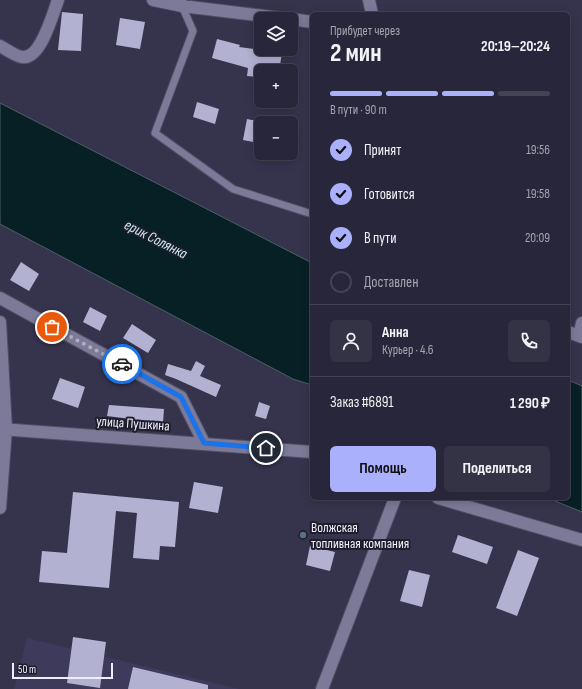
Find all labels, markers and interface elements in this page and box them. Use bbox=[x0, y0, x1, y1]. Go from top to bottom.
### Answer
map controls bbox=[254, 12, 298, 160]
button: layers bbox=[254, 12, 298, 56]
text: Прибудет через bbox=[330, 23, 400, 39]
text: 20:19–20:24 bbox=[481, 37, 550, 56]
text: 2 мин bbox=[330, 38, 382, 69]
button: + bbox=[254, 64, 298, 108]
text: В пути · 90 m bbox=[330, 102, 387, 118]
button: − bbox=[254, 116, 298, 160]
icon: check bbox=[330, 139, 352, 161]
text: Принят bbox=[364, 141, 401, 160]
text: 19:56 bbox=[526, 142, 550, 158]
icon: check bbox=[330, 183, 352, 205]
text: Готовится bbox=[364, 185, 415, 204]
text: 19:58 bbox=[526, 186, 550, 202]
water label: ерик Солянка bbox=[121, 215, 191, 263]
icon: check bbox=[330, 227, 352, 249]
text: В пути bbox=[364, 229, 396, 248]
text: 20:09 bbox=[525, 230, 550, 246]
text: Доставлен bbox=[364, 273, 418, 292]
pin bbox=[35, 310, 69, 344]
icon: bag bbox=[41, 316, 63, 338]
button: person bbox=[330, 320, 372, 362]
button: phone bbox=[508, 320, 550, 362]
text: Анна bbox=[382, 323, 409, 342]
text: Курьер · 4.6 bbox=[382, 342, 433, 358]
courier bbox=[102, 344, 142, 384]
icon: car bbox=[111, 353, 133, 375]
text: Заказ #6891 bbox=[330, 393, 394, 412]
text: 1 290 ₽ bbox=[510, 394, 550, 413]
street label: улица Пушкина bbox=[96, 412, 170, 435]
pin bbox=[249, 431, 283, 465]
icon: home bbox=[255, 437, 277, 459]
button: Помощь bbox=[330, 446, 436, 492]
button: Поделиться bbox=[444, 446, 550, 492]
place label: Волжская топливная компания bbox=[311, 519, 409, 552]
marker: Волжская топливная компания bbox=[298, 530, 308, 540]
scale bar bbox=[12, 661, 113, 680]
text: 50 m bbox=[18, 663, 36, 676]

